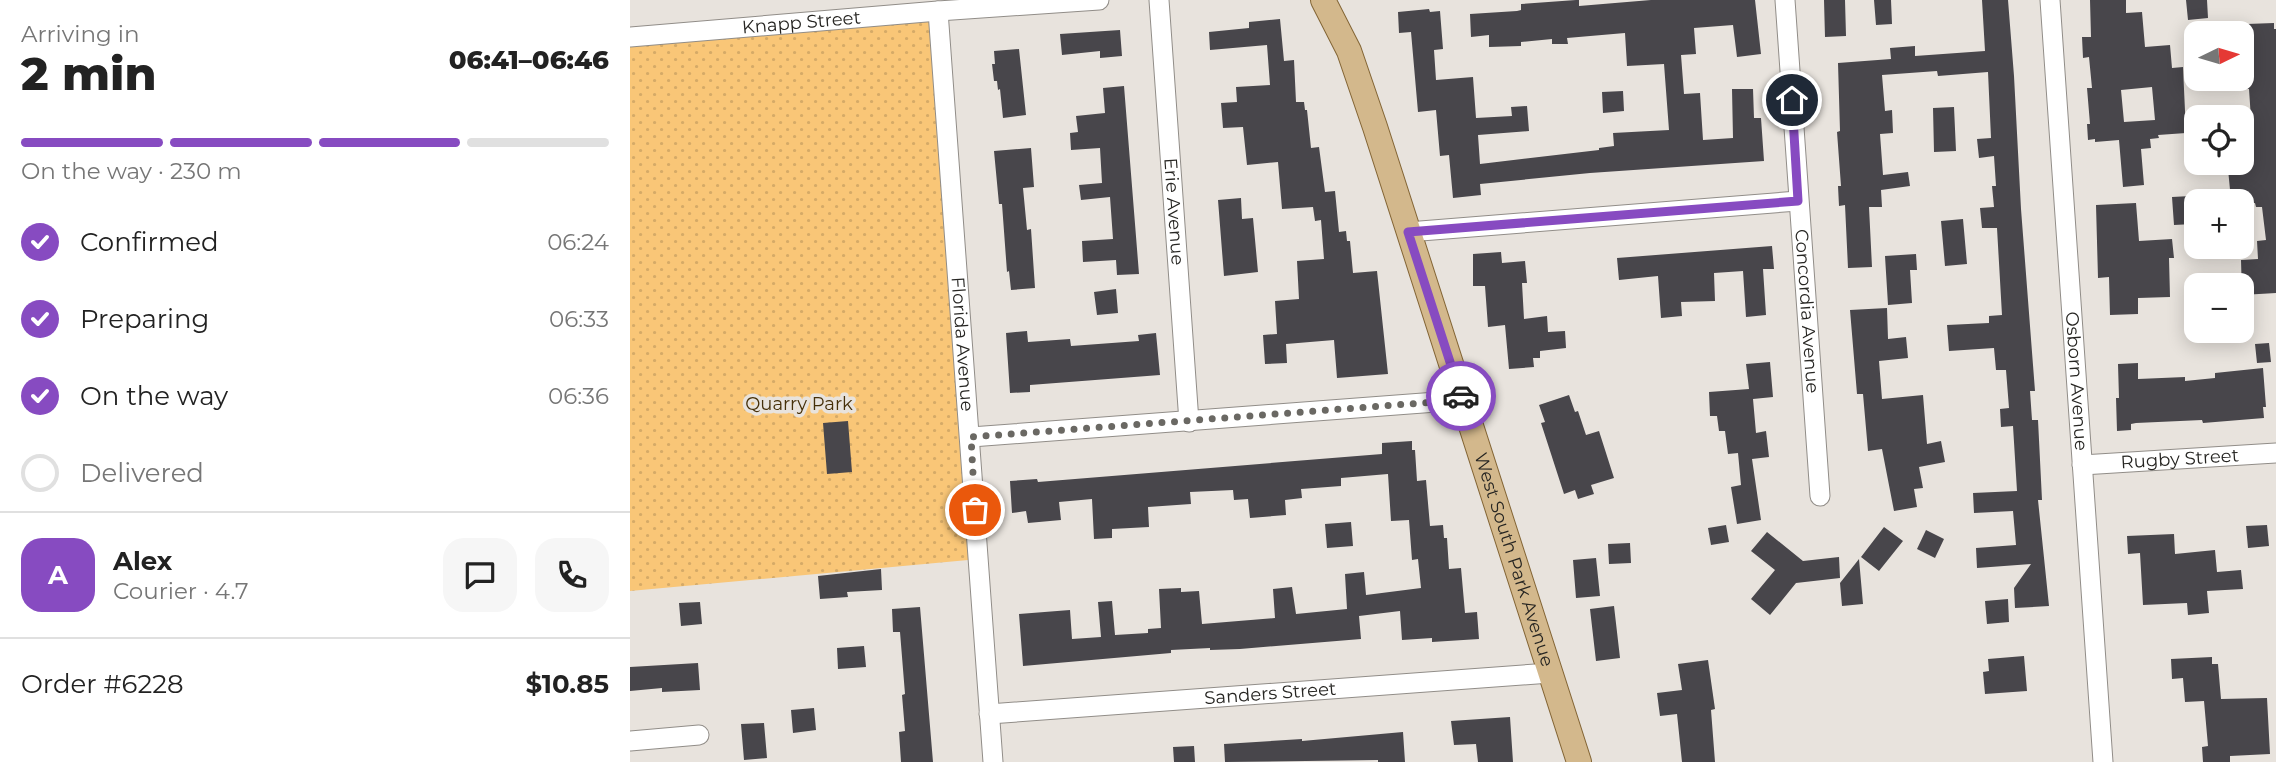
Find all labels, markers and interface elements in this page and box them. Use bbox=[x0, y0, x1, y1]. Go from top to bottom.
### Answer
street label: Knapp Street bbox=[741, 7, 862, 38]
text: Arriving in bbox=[21, 20, 140, 48]
north arrow bbox=[2184, 21, 2254, 91]
map controls bbox=[2184, 21, 2254, 343]
text: 06:41–06:46 bbox=[449, 44, 609, 76]
text: 2 min bbox=[21, 45, 156, 102]
pin bbox=[1762, 70, 1822, 130]
icon: home bbox=[1773, 81, 1811, 119]
button: locate bbox=[2184, 105, 2254, 175]
text: On the way · 230 m bbox=[21, 157, 242, 185]
street label: Erie Avenue bbox=[1159, 157, 1189, 266]
button: + bbox=[2184, 189, 2254, 259]
icon: check bbox=[21, 223, 59, 261]
text: Confirmed bbox=[80, 226, 219, 258]
text: 06:24 bbox=[547, 228, 609, 256]
street label: Concordia Avenue bbox=[1790, 228, 1824, 394]
button: − bbox=[2184, 273, 2254, 343]
street label: Florida Avenue bbox=[946, 276, 978, 412]
icon: check bbox=[21, 300, 59, 338]
text: Preparing bbox=[80, 303, 209, 335]
text: 06:33 bbox=[549, 305, 609, 333]
street label: Osborn Avenue bbox=[2061, 311, 2092, 451]
courier bbox=[1426, 361, 1496, 431]
icon: check bbox=[21, 377, 59, 415]
icon: car bbox=[1442, 377, 1480, 415]
text: On the way bbox=[80, 380, 228, 412]
text: 06:36 bbox=[548, 382, 609, 410]
park label: Quarry Park bbox=[745, 393, 853, 415]
street label: Rugby Street bbox=[2120, 444, 2240, 474]
street label: West South Park Avenue bbox=[1469, 450, 1559, 669]
text: Delivered bbox=[80, 457, 204, 489]
pin bbox=[945, 480, 1005, 540]
icon: bag bbox=[956, 491, 994, 529]
button: chat bbox=[443, 538, 517, 612]
button: phone bbox=[535, 538, 609, 612]
text: Alex bbox=[113, 545, 172, 577]
text: A bbox=[48, 559, 68, 591]
text: Courier · 4.7 bbox=[113, 577, 249, 605]
text: Order #6228 bbox=[21, 668, 184, 700]
text: $10.85 bbox=[525, 668, 609, 700]
street label: Sanders Street bbox=[1204, 678, 1337, 709]

